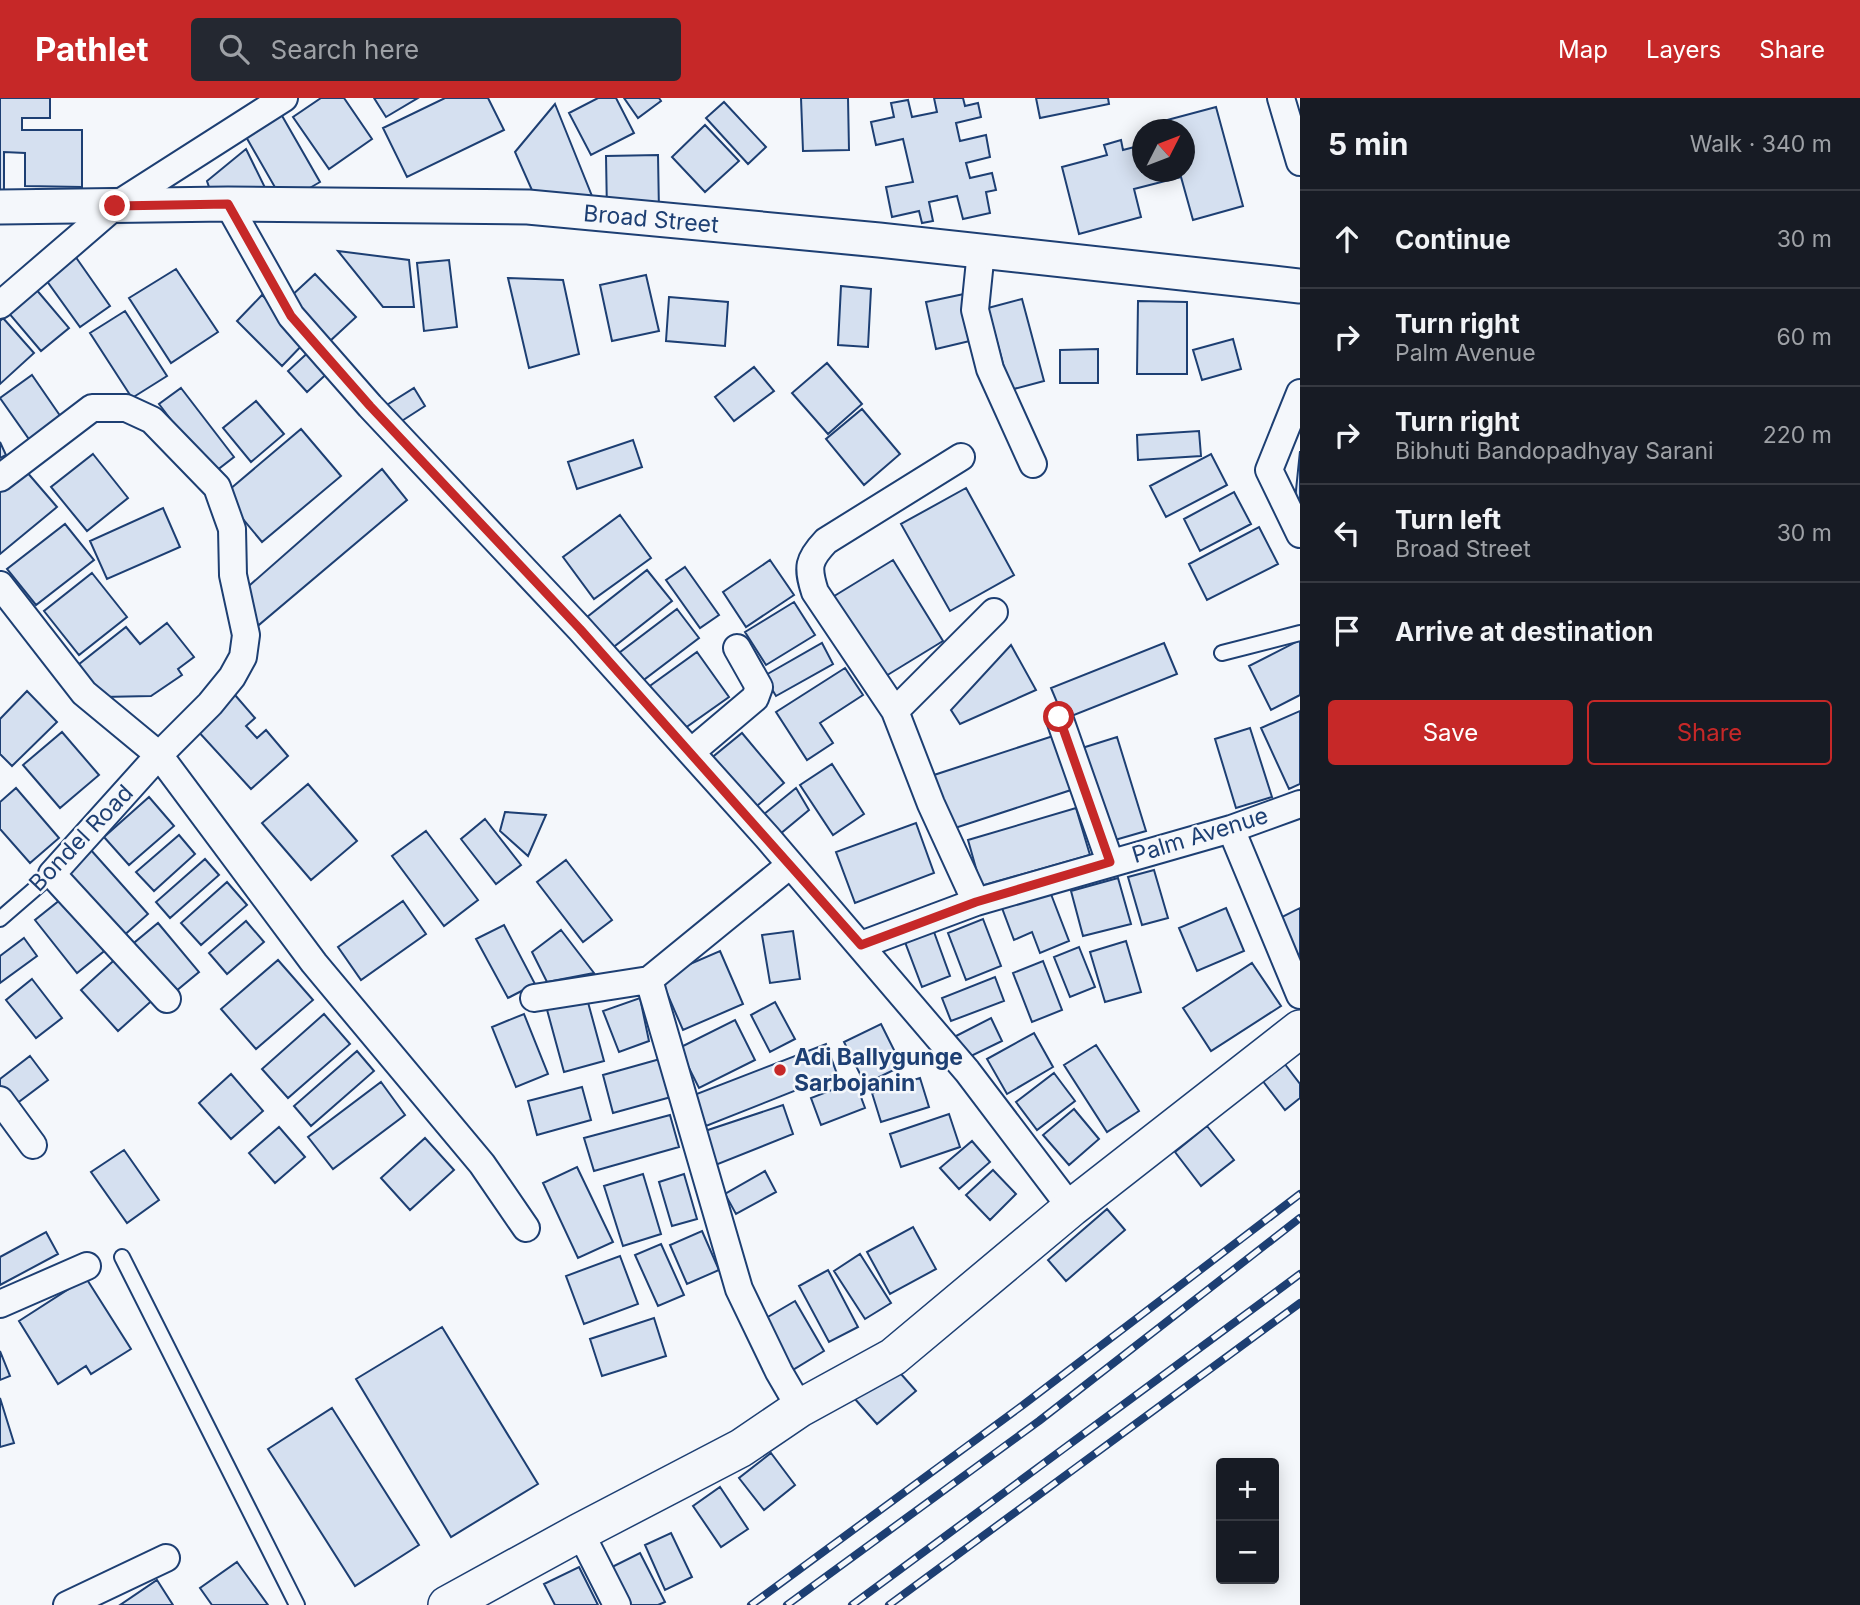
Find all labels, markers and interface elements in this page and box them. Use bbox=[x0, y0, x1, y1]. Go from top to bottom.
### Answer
search box bbox=[191, 18, 681, 81]
text: Pathlet bbox=[35, 29, 149, 69]
icon: search bbox=[215, 30, 253, 68]
text: Search here bbox=[271, 34, 419, 65]
text: Map bbox=[1558, 35, 1608, 64]
text: Layers bbox=[1646, 35, 1721, 64]
text: Share bbox=[1759, 35, 1825, 64]
north arrow bbox=[1132, 119, 1195, 182]
text: 5 min bbox=[1328, 126, 1408, 162]
text: Walk · 340 m bbox=[1690, 130, 1832, 158]
route end bbox=[99, 190, 130, 221]
street label: Broad Street bbox=[582, 199, 720, 239]
icon: ahead bbox=[1328, 220, 1366, 258]
text: Continue bbox=[1395, 224, 1511, 255]
text: 30 m bbox=[1777, 225, 1832, 253]
text: Turn right bbox=[1395, 308, 1520, 339]
icon: right bbox=[1328, 318, 1366, 356]
text: 60 m bbox=[1777, 323, 1832, 351]
text: Palm Avenue bbox=[1395, 339, 1536, 367]
text: Turn right bbox=[1395, 406, 1520, 437]
icon: right bbox=[1328, 416, 1366, 454]
text: 220 m bbox=[1763, 421, 1832, 449]
text: Bibhuti Bandopadhyay Sarani bbox=[1395, 437, 1714, 465]
text: Turn left bbox=[1395, 504, 1501, 535]
icon: left bbox=[1328, 514, 1366, 552]
text: 30 m bbox=[1777, 519, 1832, 547]
text: Broad Street bbox=[1395, 535, 1531, 563]
icon: arrive bbox=[1328, 612, 1366, 650]
text: Arrive at destination bbox=[1395, 616, 1654, 647]
button: Save bbox=[1328, 700, 1573, 765]
button: Share bbox=[1587, 700, 1832, 765]
route start bbox=[1043, 701, 1074, 732]
street label: Bondel Road bbox=[23, 779, 139, 897]
street label: Palm Avenue bbox=[1129, 801, 1271, 869]
place label: Adi Ballygunge Sarbojanin bbox=[794, 1043, 963, 1097]
marker: Adi Ballygunge Sarbojanin bbox=[772, 1062, 788, 1078]
map controls bbox=[1216, 1458, 1279, 1584]
button: + bbox=[1216, 1458, 1279, 1521]
button: − bbox=[1216, 1521, 1279, 1584]

